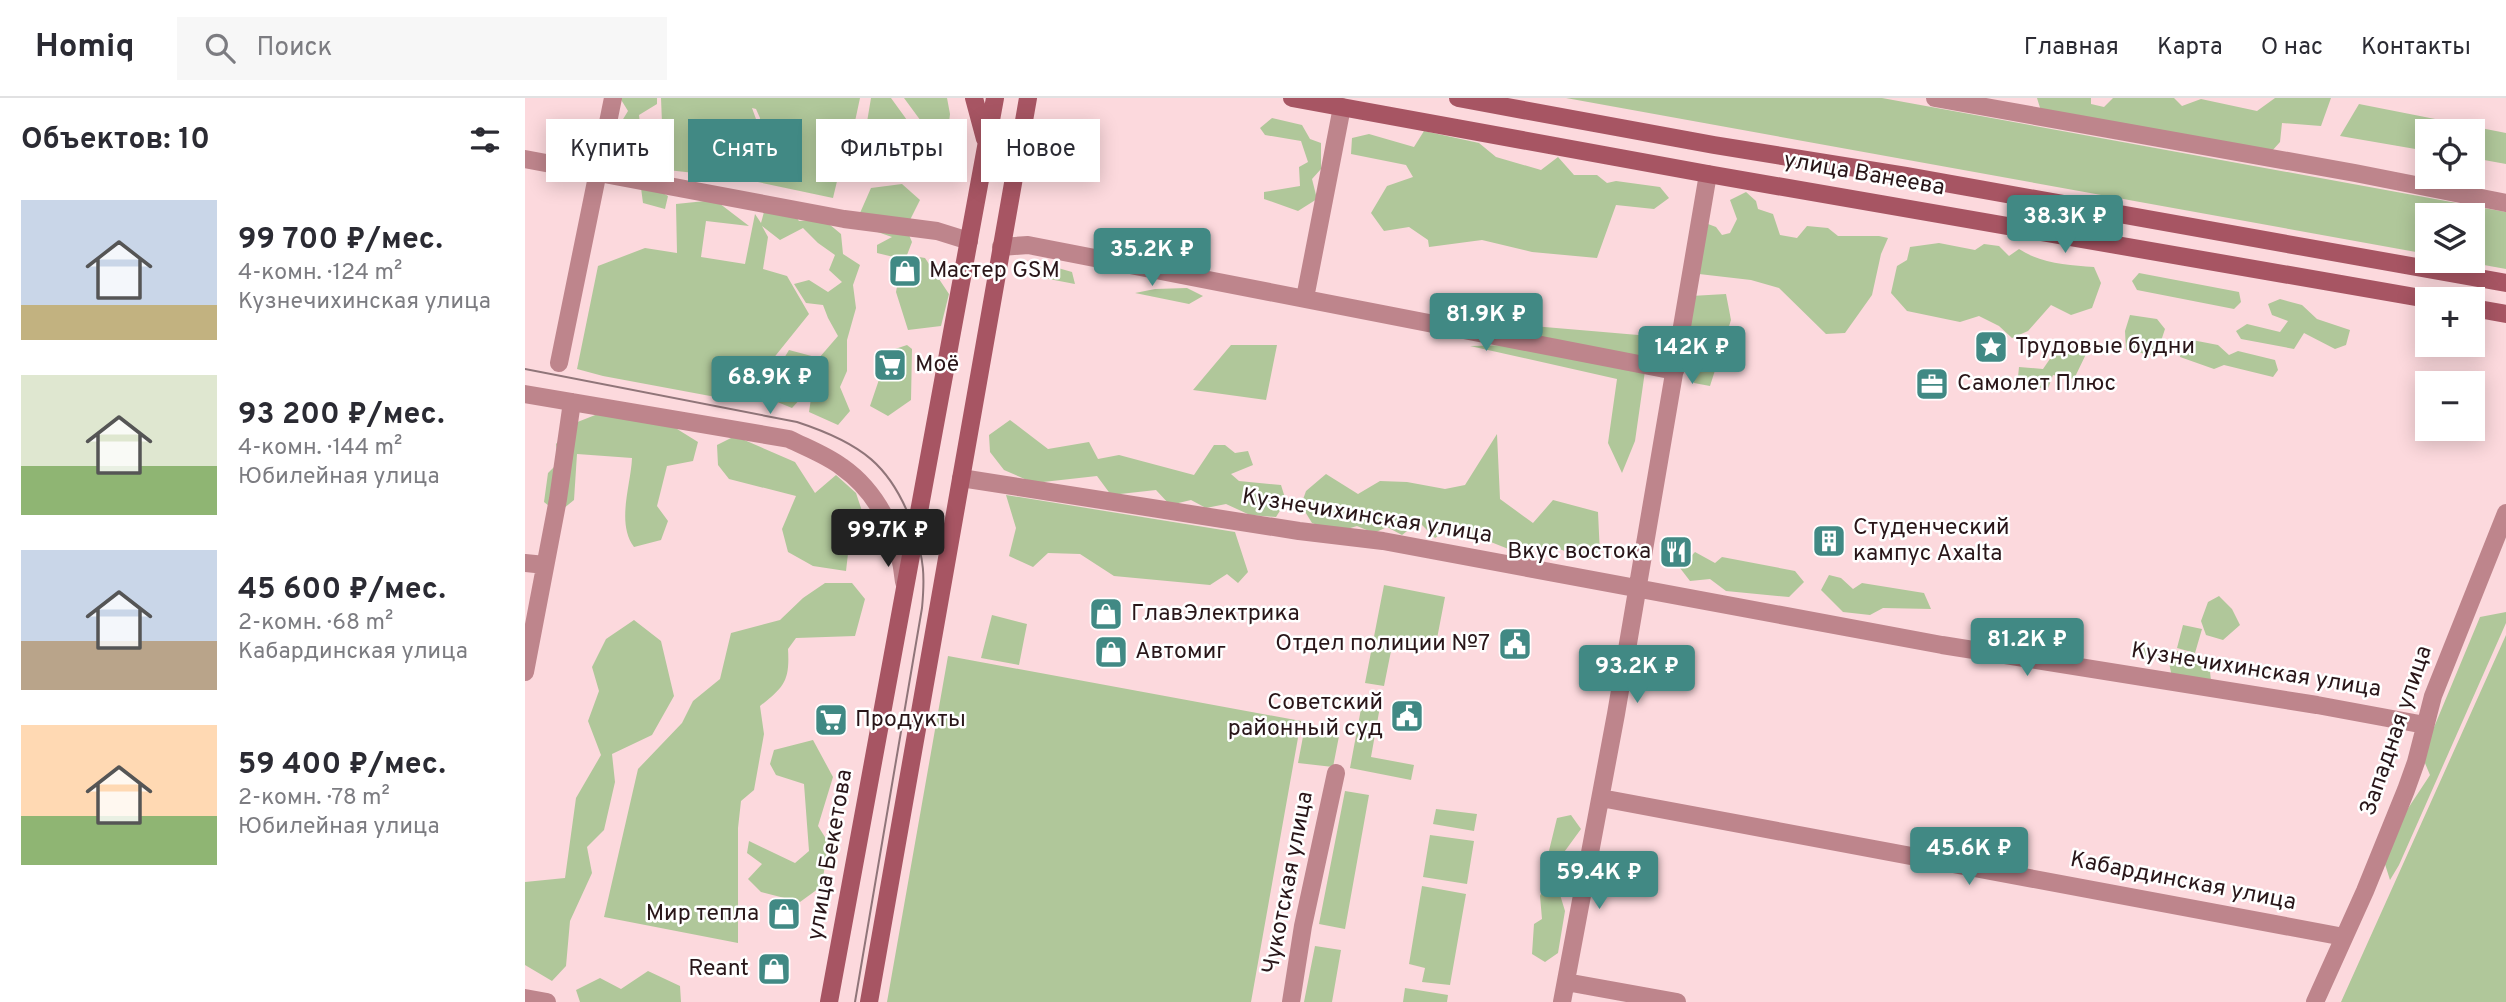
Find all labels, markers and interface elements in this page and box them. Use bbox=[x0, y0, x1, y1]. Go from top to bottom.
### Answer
search box bbox=[177, 17, 667, 80]
text: Homiq bbox=[35, 27, 135, 69]
icon: search bbox=[201, 29, 239, 67]
text: Поиск bbox=[257, 32, 332, 65]
text: Главная bbox=[2024, 33, 2119, 63]
text: Карта bbox=[2157, 33, 2223, 63]
text: О нас bbox=[2261, 33, 2323, 63]
text: Контакты bbox=[2361, 33, 2471, 63]
chip: Купить bbox=[546, 119, 674, 182]
chip: Снять bbox=[688, 119, 802, 182]
chip: Фильтры bbox=[816, 119, 967, 182]
chip: Новое bbox=[981, 119, 1100, 182]
map controls bbox=[2415, 119, 2485, 441]
button: locate bbox=[2415, 119, 2485, 189]
icon: filters bbox=[466, 121, 504, 159]
text: Объектов: 10 bbox=[21, 122, 210, 159]
street label: улица Ванеева bbox=[1781, 147, 1947, 203]
pin: 38.3K ₽ bbox=[2000, 195, 2130, 255]
text: 38.3K ₽ bbox=[2023, 203, 2107, 232]
button: layers bbox=[2415, 203, 2485, 273]
text: 99 700 ₽/мес. bbox=[238, 222, 443, 259]
icon: home bbox=[77, 228, 161, 312]
pin: 35.2K ₽ bbox=[1087, 228, 1217, 288]
text: 35.2K ₽ bbox=[1110, 236, 1194, 265]
shop icon: Мастер GSM bbox=[886, 252, 924, 290]
place label: Мастер GSM bbox=[929, 257, 1060, 286]
text: 4-комн. · 124 m² bbox=[238, 259, 402, 288]
button: + bbox=[2415, 287, 2485, 357]
text: Кузнечихинская улица bbox=[238, 288, 491, 317]
pin: 81.9K ₽ bbox=[1421, 294, 1551, 353]
text: 81.9K ₽ bbox=[1446, 301, 1526, 330]
pin: 142K ₽ bbox=[1635, 327, 1749, 386]
place icon: Трудовые будни bbox=[1972, 328, 2010, 366]
place label: Трудовые будни bbox=[2015, 333, 2195, 362]
text: 142K ₽ bbox=[1654, 334, 1730, 363]
supermarket icon: Моё bbox=[871, 346, 909, 384]
place label: Моё bbox=[915, 351, 959, 380]
pin: 68.9K ₽ bbox=[705, 356, 835, 416]
text: 68.9K ₽ bbox=[728, 364, 812, 393]
office icon: Самолет Плюс bbox=[1913, 365, 1951, 403]
place label: Самолет Плюс bbox=[1957, 370, 2116, 399]
button: − bbox=[2415, 371, 2485, 441]
text: 93 200 ₽/мес. bbox=[238, 397, 444, 434]
icon: home bbox=[77, 403, 161, 487]
text: 4-комн. · 144 m² bbox=[238, 434, 402, 463]
text: Юбилейная улица bbox=[238, 463, 440, 492]
street label: Кузнечихинская улица bbox=[1240, 483, 1494, 551]
pin: 99.7K ₽ bbox=[823, 510, 953, 569]
place label: Студенческий кампус Axalta bbox=[1853, 514, 2010, 569]
text: 99.7K ₽ bbox=[847, 517, 929, 546]
building icon: Студенческий кампус Axalta bbox=[1810, 522, 1848, 560]
restaurant icon: Вкус востока bbox=[1657, 533, 1695, 571]
place label: Вкус востока bbox=[1507, 538, 1651, 567]
text: 45 600 ₽/мес. bbox=[238, 572, 446, 609]
icon: home bbox=[77, 578, 161, 662]
shop icon: ГлавЭлектрика bbox=[1087, 595, 1125, 633]
place label: ГлавЭлектрика bbox=[1131, 600, 1300, 629]
text: 2-комн. · 68 m² bbox=[238, 609, 393, 638]
pin: 81.2K ₽ bbox=[1962, 618, 2092, 678]
public building icon: Отдел полиции №7 bbox=[1496, 625, 1534, 663]
text: 81.2K ₽ bbox=[1987, 626, 2067, 655]
place label: Отдел полиции №7 bbox=[1275, 630, 1490, 659]
shop icon: Автомиг bbox=[1092, 633, 1130, 671]
street label: Кузнечихинская улица bbox=[2129, 637, 2383, 705]
text: Кабардинская улица bbox=[238, 638, 468, 667]
place label: Автомиг bbox=[1135, 638, 1226, 667]
street label: Западная улица bbox=[2354, 642, 2440, 820]
pin: 93.2K ₽ bbox=[1572, 646, 1702, 705]
text: 93.2K ₽ bbox=[1595, 653, 1679, 682]
place label: Советский районный суд bbox=[1228, 689, 1383, 744]
public building icon: Советский районный суд bbox=[1388, 697, 1426, 735]
supermarket icon: Продукты bbox=[812, 701, 850, 739]
place label: Продукты bbox=[855, 706, 966, 735]
text: 59 400 ₽/мес. bbox=[238, 747, 446, 784]
icon: home bbox=[77, 753, 161, 837]
street label: улица Бекетова bbox=[802, 767, 860, 943]
text: 2-комн. · 78 m² bbox=[238, 784, 390, 813]
street label: Чукотская улица bbox=[1257, 789, 1321, 977]
text: Юбилейная улица bbox=[238, 813, 440, 842]
pin: 45.6K ₽ bbox=[1904, 828, 2034, 887]
text: 45.6K ₽ bbox=[1926, 835, 2012, 864]
street label: Кабардинская улица bbox=[2067, 846, 2299, 918]
pin: 59.4K ₽ bbox=[1534, 852, 1664, 911]
text: 59.4K ₽ bbox=[1556, 859, 1642, 888]
shop icon: Мир тепла bbox=[765, 895, 803, 933]
place label: Мир тепла bbox=[646, 900, 759, 929]
shop icon: Reant bbox=[755, 950, 793, 988]
place label: Reant bbox=[688, 955, 749, 984]

